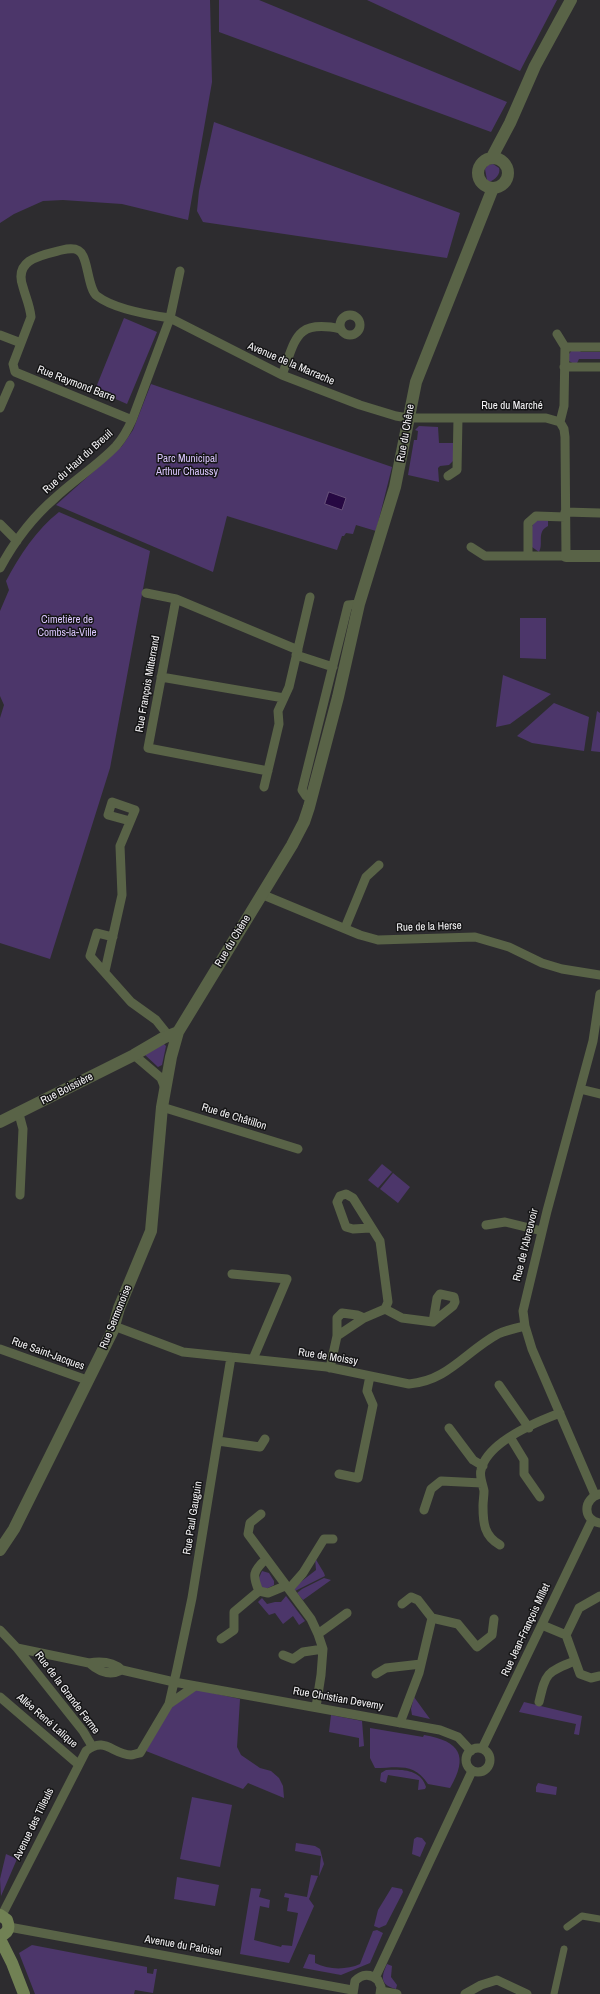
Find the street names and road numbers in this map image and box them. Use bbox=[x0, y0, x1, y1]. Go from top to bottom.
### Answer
street label: Avenue de la Marrache bbox=[246, 340, 336, 388]
street label: Rue Raymond Barre bbox=[35, 363, 117, 405]
street label: Rue du Marché bbox=[481, 399, 543, 413]
street label: Rue du Chêne bbox=[394, 403, 418, 463]
street label: Rue du Haut du Breuil bbox=[40, 427, 116, 497]
street label: Rue François Mitterrand bbox=[133, 635, 163, 733]
street label: Rue du Chêne bbox=[212, 913, 254, 969]
street label: Rue de la Herse bbox=[396, 919, 462, 935]
street label: Rue Boissière bbox=[39, 1070, 95, 1108]
street label: Rue de Châtillon bbox=[200, 1101, 268, 1133]
street label: Rue de l'Abreuvoir bbox=[511, 1207, 541, 1283]
street label: Rue Sermonoise bbox=[97, 1283, 135, 1351]
street label: Rue Saint-Jacques bbox=[10, 1335, 86, 1373]
street label: Rue de Moissy bbox=[297, 1346, 359, 1368]
street label: Rue Paul Gauguin bbox=[181, 1480, 205, 1556]
street label: Rue Jean-François Millet bbox=[499, 1582, 553, 1678]
street label: Rue de la Grande Ferme bbox=[32, 1649, 102, 1737]
street label: Rue Christian Devemy bbox=[292, 1685, 384, 1713]
street label: Allée René Lalique bbox=[14, 1691, 80, 1751]
street label: Avenue des Tilleuls bbox=[11, 1786, 57, 1862]
street label: Avenue du Paloisel bbox=[144, 1933, 222, 1959]

